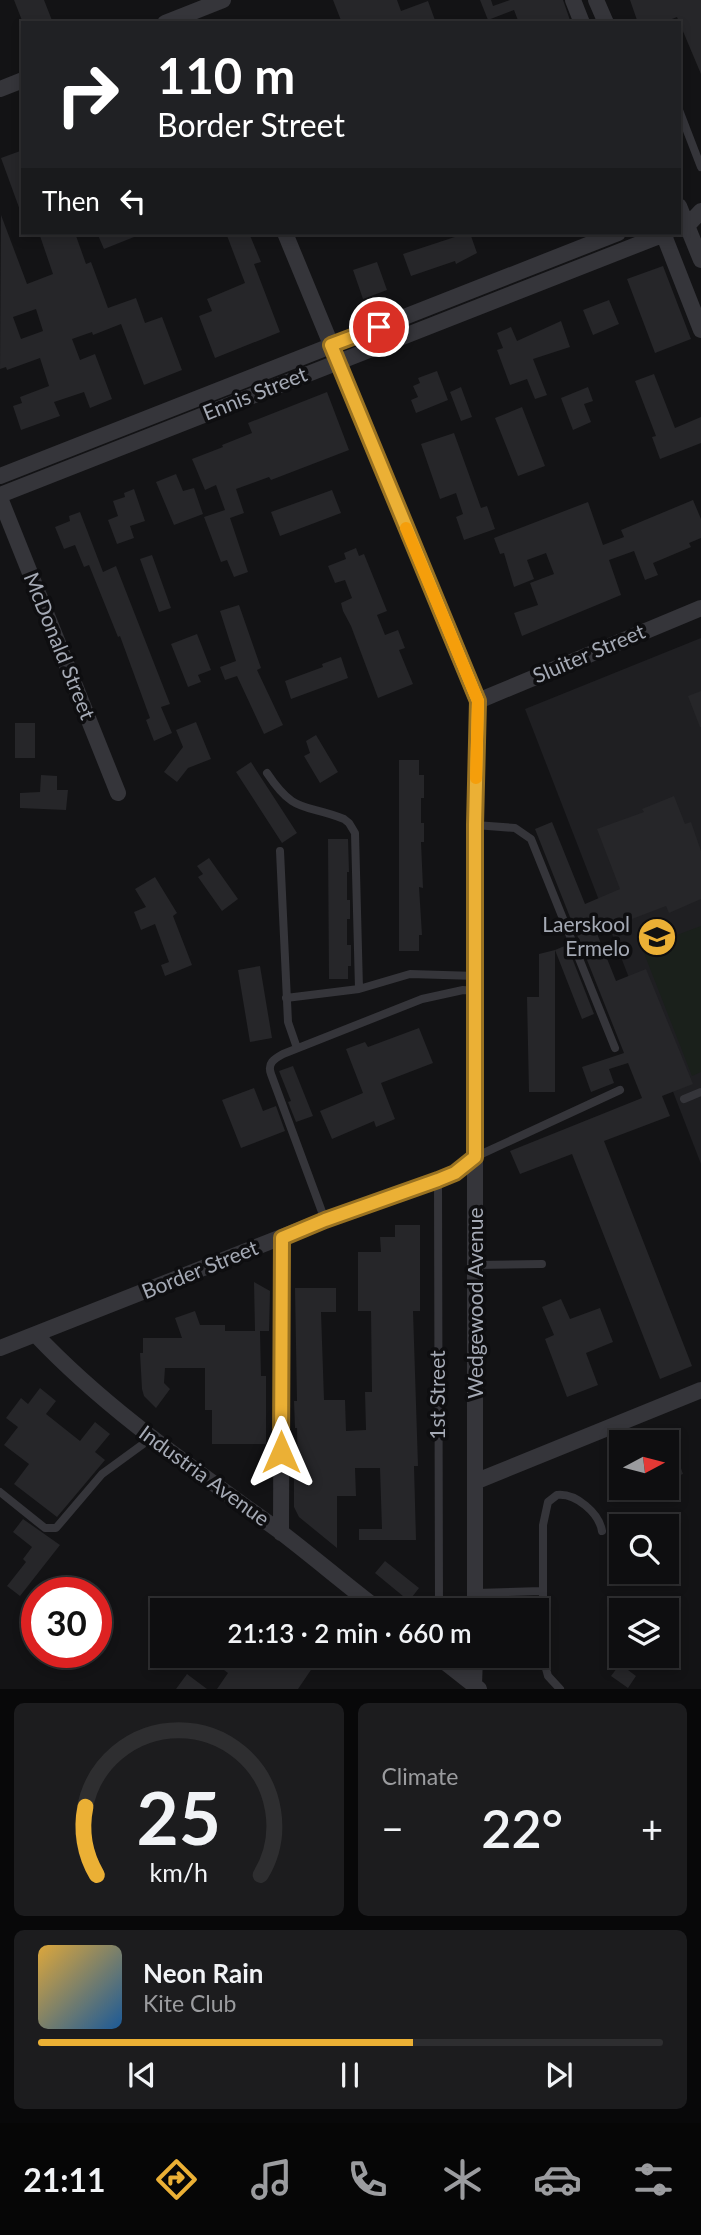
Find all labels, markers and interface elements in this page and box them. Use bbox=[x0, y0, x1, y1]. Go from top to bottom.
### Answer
text: 110 m bbox=[157, 46, 295, 104]
icon: right bbox=[42, 49, 133, 140]
text: Border Street bbox=[157, 105, 345, 144]
icon: left bbox=[114, 182, 152, 220]
text: Then bbox=[42, 185, 100, 217]
pin bbox=[349, 297, 409, 357]
icon: arrive bbox=[360, 308, 398, 346]
street label: Ennis Street bbox=[199, 360, 311, 425]
street label: McDonald Street bbox=[20, 568, 101, 723]
street label: Sluiter Street bbox=[529, 618, 649, 687]
place label: Laerskool Ermelo bbox=[542, 911, 630, 960]
school or university icon: Laerskool Ermelo bbox=[636, 916, 678, 958]
street label: Wedgewood Avenue bbox=[462, 1207, 487, 1399]
street label: Border Street bbox=[138, 1234, 262, 1303]
street label: 1st Street bbox=[424, 1350, 449, 1440]
position arrow bbox=[244, 1415, 318, 1489]
street label: Industria Avenue bbox=[135, 1419, 275, 1530]
north arrow bbox=[609, 1430, 679, 1500]
map controls bbox=[609, 1430, 679, 1668]
button: search bbox=[609, 1514, 679, 1584]
speed limit sign: 30 bbox=[21, 1577, 112, 1668]
button: layers bbox=[609, 1598, 679, 1668]
text: 21:13 · 2 min · 660 m bbox=[227, 1617, 472, 1649]
text: Climate bbox=[382, 1762, 458, 1790]
text: 25 bbox=[137, 1774, 221, 1862]
text: 22° bbox=[481, 1797, 563, 1859]
text: − bbox=[382, 1805, 404, 1851]
text: + bbox=[641, 1805, 663, 1851]
text: km/h bbox=[149, 1857, 208, 1887]
text: Neon Rain bbox=[143, 1957, 263, 1989]
text: Kite Club bbox=[143, 1989, 236, 2017]
icon: previous bbox=[123, 2056, 161, 2094]
icon: pause bbox=[331, 2056, 369, 2094]
icon: next bbox=[540, 2056, 578, 2094]
icon: directions bbox=[152, 2155, 201, 2204]
icon: music bbox=[247, 2155, 296, 2204]
icon: phone bbox=[343, 2155, 392, 2204]
icon: climate bbox=[438, 2155, 487, 2204]
icon: car bbox=[533, 2155, 582, 2204]
icon: filters bbox=[629, 2155, 678, 2204]
text: 21:11 bbox=[23, 2160, 106, 2199]

